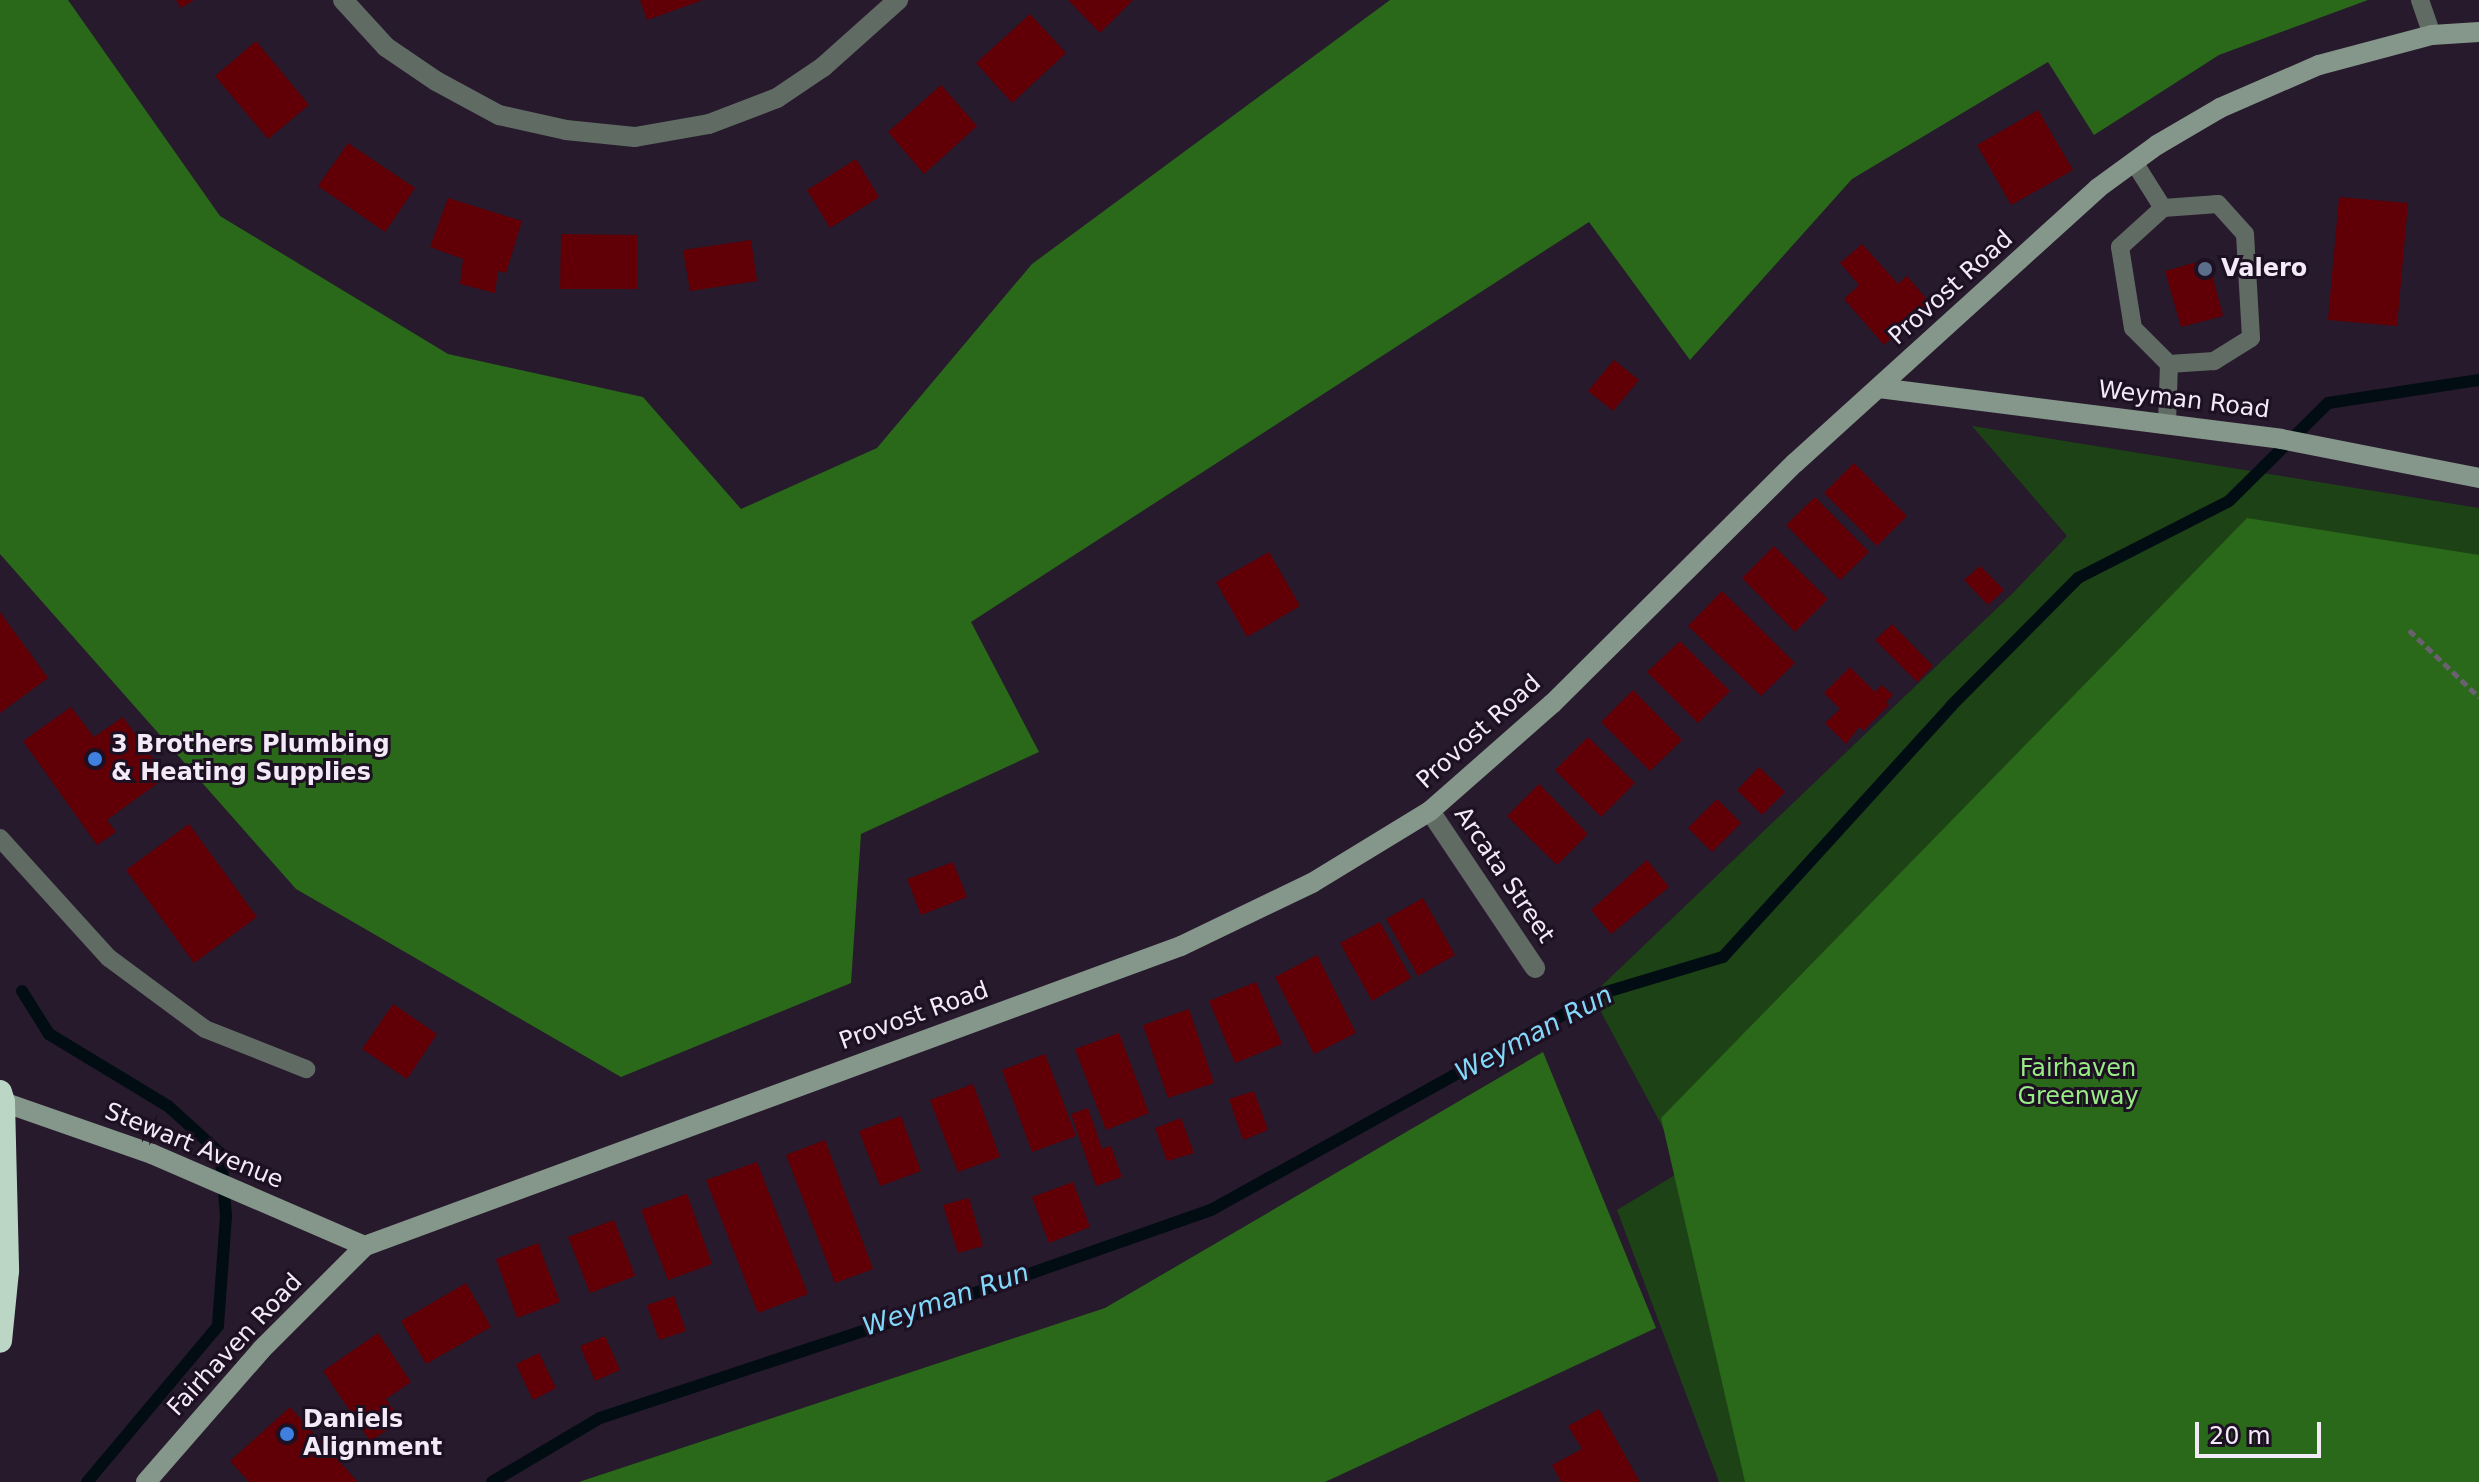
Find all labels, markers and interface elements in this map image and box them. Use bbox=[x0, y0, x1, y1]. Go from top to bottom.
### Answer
street label: Provost Road bbox=[1883, 225, 2019, 351]
place label: Valero bbox=[2221, 255, 2307, 283]
marker: Valero bbox=[2196, 260, 2214, 278]
street label: Weyman Road bbox=[2097, 375, 2271, 425]
street label: Provost Road bbox=[1411, 669, 1547, 795]
place label: 3 Brothers Plumbing & Heating Supplies bbox=[111, 731, 390, 787]
marker: 3 Brothers Plumbing & Heating Supplies bbox=[86, 750, 104, 768]
street label: Arcata Street bbox=[1448, 801, 1560, 949]
street label: Provost Road bbox=[835, 976, 993, 1056]
water label: Weyman Run bbox=[1450, 979, 1618, 1089]
park label: Fairhaven Greenway bbox=[2017, 1055, 2139, 1111]
street label: Stewart Avenue bbox=[101, 1097, 287, 1195]
water label: Weyman Run bbox=[859, 1257, 1033, 1343]
street label: Fairhaven Road bbox=[162, 1268, 308, 1422]
place label: Daniels Alignment bbox=[303, 1406, 442, 1462]
scale bar bbox=[2199, 1406, 2325, 1456]
text: 20 m bbox=[2209, 1422, 2271, 1450]
marker: Daniels Alignment bbox=[278, 1425, 296, 1443]

